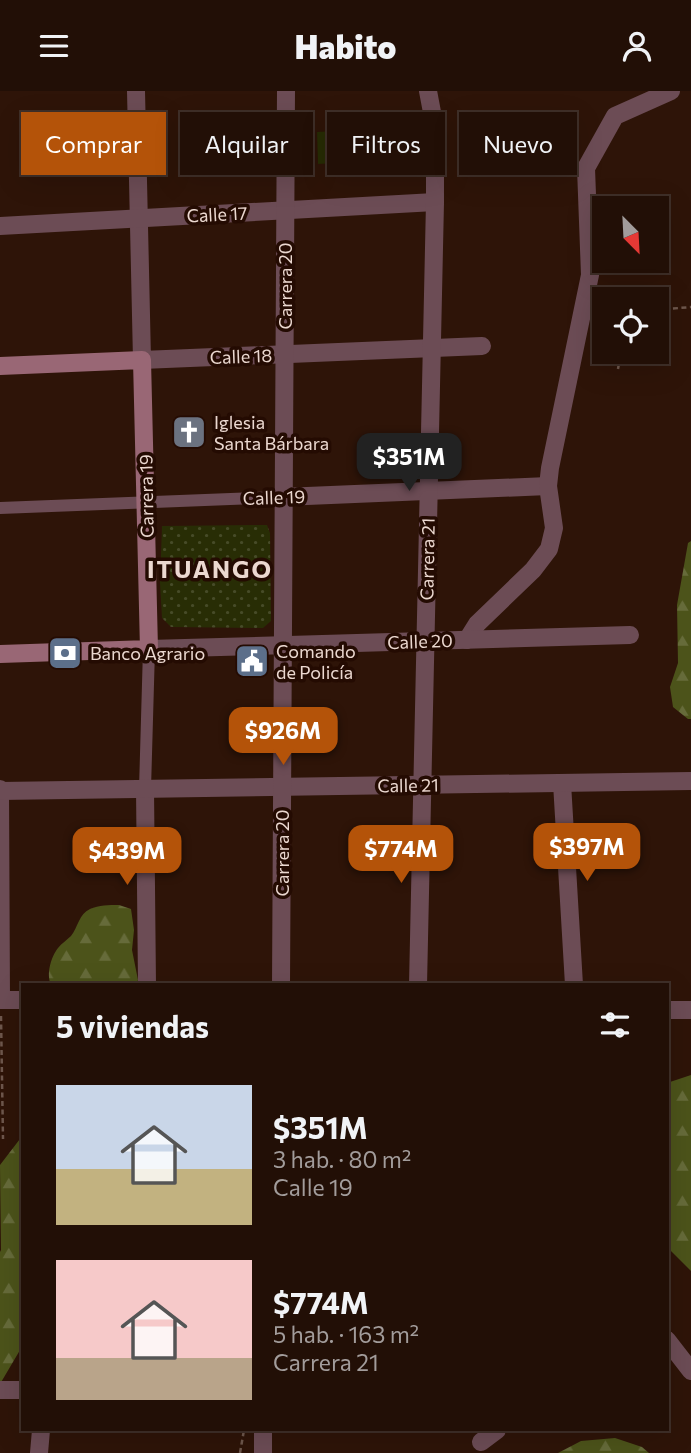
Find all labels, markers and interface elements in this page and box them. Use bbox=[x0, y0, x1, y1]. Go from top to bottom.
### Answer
text: Habito bbox=[295, 26, 396, 66]
icon: menu bbox=[35, 27, 73, 65]
icon: person bbox=[618, 27, 656, 65]
chip: Comprar bbox=[21, 112, 166, 175]
chip: Alquilar bbox=[180, 112, 313, 175]
chip: Filtros bbox=[327, 112, 445, 175]
chip: Nuevo bbox=[459, 112, 577, 175]
north arrow bbox=[592, 196, 668, 273]
map controls bbox=[592, 196, 669, 364]
street label: Calle 17 bbox=[186, 201, 248, 227]
street label: Carrera 20 bbox=[274, 243, 296, 329]
button: locate bbox=[592, 287, 669, 364]
street label: Calle 18 bbox=[209, 344, 273, 368]
place label: Iglesia Santa Bárbara bbox=[214, 411, 329, 454]
church icon: Iglesia Santa Bárbara bbox=[170, 413, 208, 451]
pin: $351M bbox=[360, 433, 458, 493]
text: $351M bbox=[373, 442, 445, 470]
street label: Carrera 19 bbox=[134, 454, 158, 538]
street label: Calle 19 bbox=[242, 485, 306, 509]
street label: Carrera 21 bbox=[415, 517, 439, 601]
district label: ITUANGO bbox=[147, 554, 273, 583]
street label: Calle 20 bbox=[387, 629, 453, 653]
bank icon: Banco Agrario bbox=[46, 634, 84, 672]
place label: Comando de Policía bbox=[276, 640, 356, 683]
place label: Banco Agrario bbox=[90, 642, 205, 664]
public building icon: Comando de Policía bbox=[233, 642, 271, 680]
pin: $926M bbox=[234, 707, 332, 767]
text: $926M bbox=[245, 716, 321, 744]
street label: Calle 21 bbox=[377, 773, 439, 797]
street label: Carrera 20 bbox=[271, 810, 293, 896]
pin: $397M bbox=[538, 823, 636, 883]
pin: $774M bbox=[352, 825, 450, 885]
pin: $439M bbox=[78, 827, 176, 887]
text: $397M bbox=[549, 832, 625, 860]
text: $774M bbox=[364, 834, 438, 862]
text: $439M bbox=[88, 836, 166, 864]
icon: filters bbox=[596, 1006, 634, 1044]
text: 5 viviendas bbox=[56, 1007, 209, 1044]
text: $351M bbox=[273, 1108, 368, 1145]
icon: home bbox=[112, 1113, 196, 1197]
text: 3 hab. · 80 m² bbox=[273, 1145, 411, 1173]
text: Calle 19 bbox=[273, 1173, 353, 1201]
text: $774M bbox=[273, 1283, 369, 1320]
icon: home bbox=[112, 1288, 196, 1372]
text: 5 hab. · 163 m² bbox=[273, 1320, 419, 1348]
text: Carrera 21 bbox=[273, 1348, 379, 1376]

